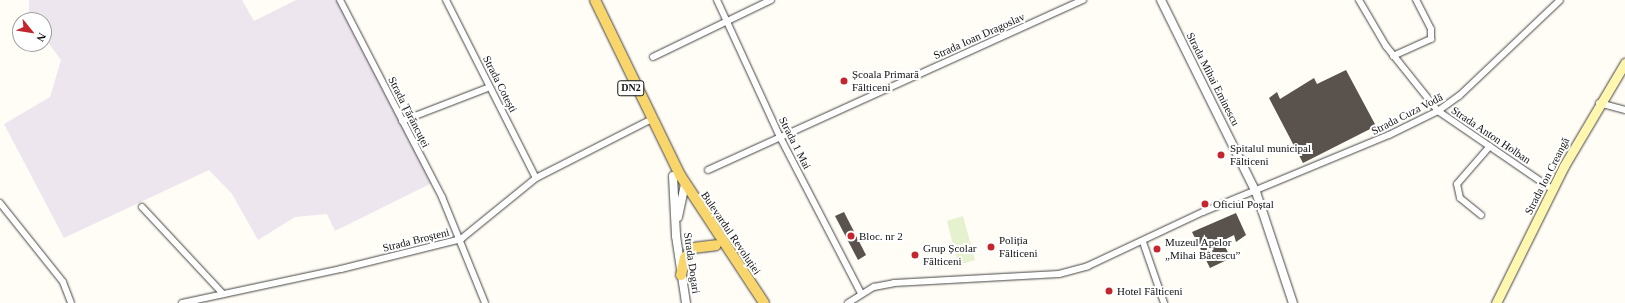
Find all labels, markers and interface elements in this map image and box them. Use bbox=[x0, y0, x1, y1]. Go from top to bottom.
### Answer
street label: Strada Ioan Dragoslav bbox=[931, 10, 1027, 62]
north arrow bbox=[12, 12, 52, 52]
street label: Strada Mihai Eminescu bbox=[1184, 30, 1242, 128]
text: N bbox=[34, 31, 49, 44]
street label: Strada Cotești bbox=[480, 53, 520, 115]
place label: Școala Primară Fălticeni bbox=[852, 68, 919, 94]
street label: Strada Țărăncuței bbox=[385, 74, 433, 150]
marker: Școala Primară Fălticeni bbox=[839, 76, 849, 86]
road number: DN2 bbox=[617, 80, 645, 96]
street label: Strada Cuza Vodă bbox=[1369, 90, 1445, 138]
street label: Strada Anton Holban bbox=[1449, 103, 1533, 167]
street label: Strada 1 Mai bbox=[776, 115, 814, 171]
street label: Strada Ion Creangă bbox=[1522, 135, 1572, 217]
place label: Spitalul municipal Fălticeni bbox=[1230, 142, 1311, 168]
marker: Spitalul municipal Fălticeni bbox=[1215, 149, 1227, 161]
street label: Bulevardul Revoluției bbox=[698, 189, 764, 277]
place label: Oficiul Poștal bbox=[1213, 197, 1274, 211]
marker: Oficiul Poștal bbox=[1200, 199, 1210, 209]
street label: Strada Broșteni bbox=[381, 225, 451, 255]
place label: Bloc. nr 2 bbox=[859, 229, 903, 243]
marker: Bloc. nr 2 bbox=[846, 231, 856, 241]
street label: Strada Dogari bbox=[681, 232, 703, 294]
place label: Poliția Fălticeni bbox=[999, 234, 1037, 260]
place label: Muzeul Apelor „Mihai Băcescu” bbox=[1165, 236, 1240, 262]
place label: Grup Școlar Fălticeni bbox=[923, 242, 976, 268]
marker: Poliția Fălticeni bbox=[986, 242, 996, 252]
marker: Muzeul Apelor „Mihai Băcescu” bbox=[1152, 244, 1162, 254]
marker: Grup Școlar Fălticeni bbox=[910, 250, 920, 260]
place label: Hotel Fălticeni bbox=[1117, 284, 1183, 298]
marker: Hotel Fălticeni bbox=[1104, 286, 1114, 296]

